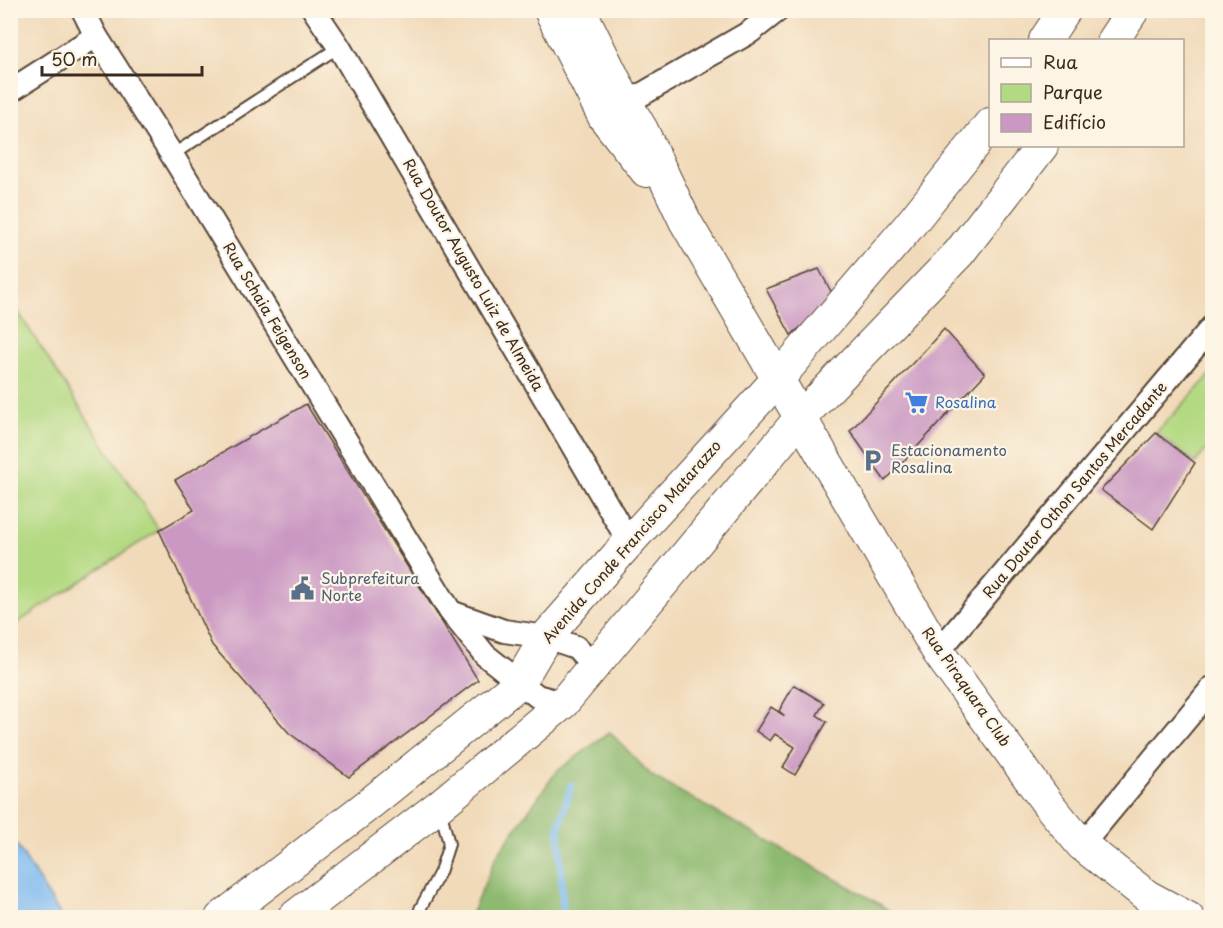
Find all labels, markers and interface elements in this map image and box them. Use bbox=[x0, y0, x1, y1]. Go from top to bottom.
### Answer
scale bar bbox=[42, 39, 202, 77]
legend bbox=[989, 39, 1184, 147]
text: 50 m bbox=[51, 45, 98, 72]
text: Rua bbox=[1043, 48, 1078, 75]
text: Parque bbox=[1043, 78, 1103, 105]
text: Edifício bbox=[1043, 108, 1106, 135]
street label: Rua Doutor Augusto Luiz de Almeida bbox=[398, 154, 551, 395]
street label: Rua Schaia Feigenson bbox=[218, 237, 318, 383]
street label: Rua Doutor Othon Santos Mercadante bbox=[976, 376, 1172, 602]
supermarket icon: Rosalina bbox=[904, 390, 930, 416]
place label: Rosalina bbox=[935, 390, 997, 413]
street label: Avenida Conde Francisco Matarazzo bbox=[536, 434, 726, 648]
place label: Estacionamento Rosalina bbox=[891, 438, 1007, 478]
parking icon: Estacionamento Rosalina bbox=[860, 447, 886, 473]
place label: Subprefeitura Norte bbox=[321, 566, 419, 606]
public building icon: Subprefeitura Norte bbox=[290, 575, 316, 601]
street label: Rua Piraquara Club bbox=[917, 622, 1017, 751]

